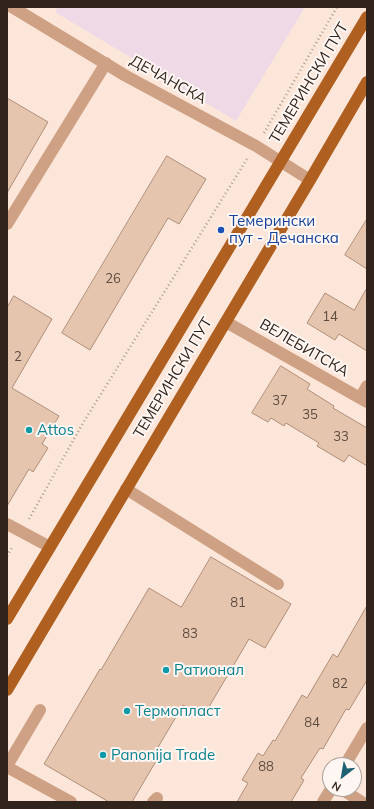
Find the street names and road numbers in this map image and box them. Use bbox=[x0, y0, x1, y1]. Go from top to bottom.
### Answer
street label: ТЕМЕРИНСКИ ПУТ bbox=[266, 19, 352, 147]
street label: ДЕЧАНСКА bbox=[127, 52, 209, 108]
street label: ТЕМЕРИНСКИ ПУТ bbox=[130, 314, 216, 442]
street label: ВЕЛЕБИТСКА bbox=[256, 315, 352, 381]

